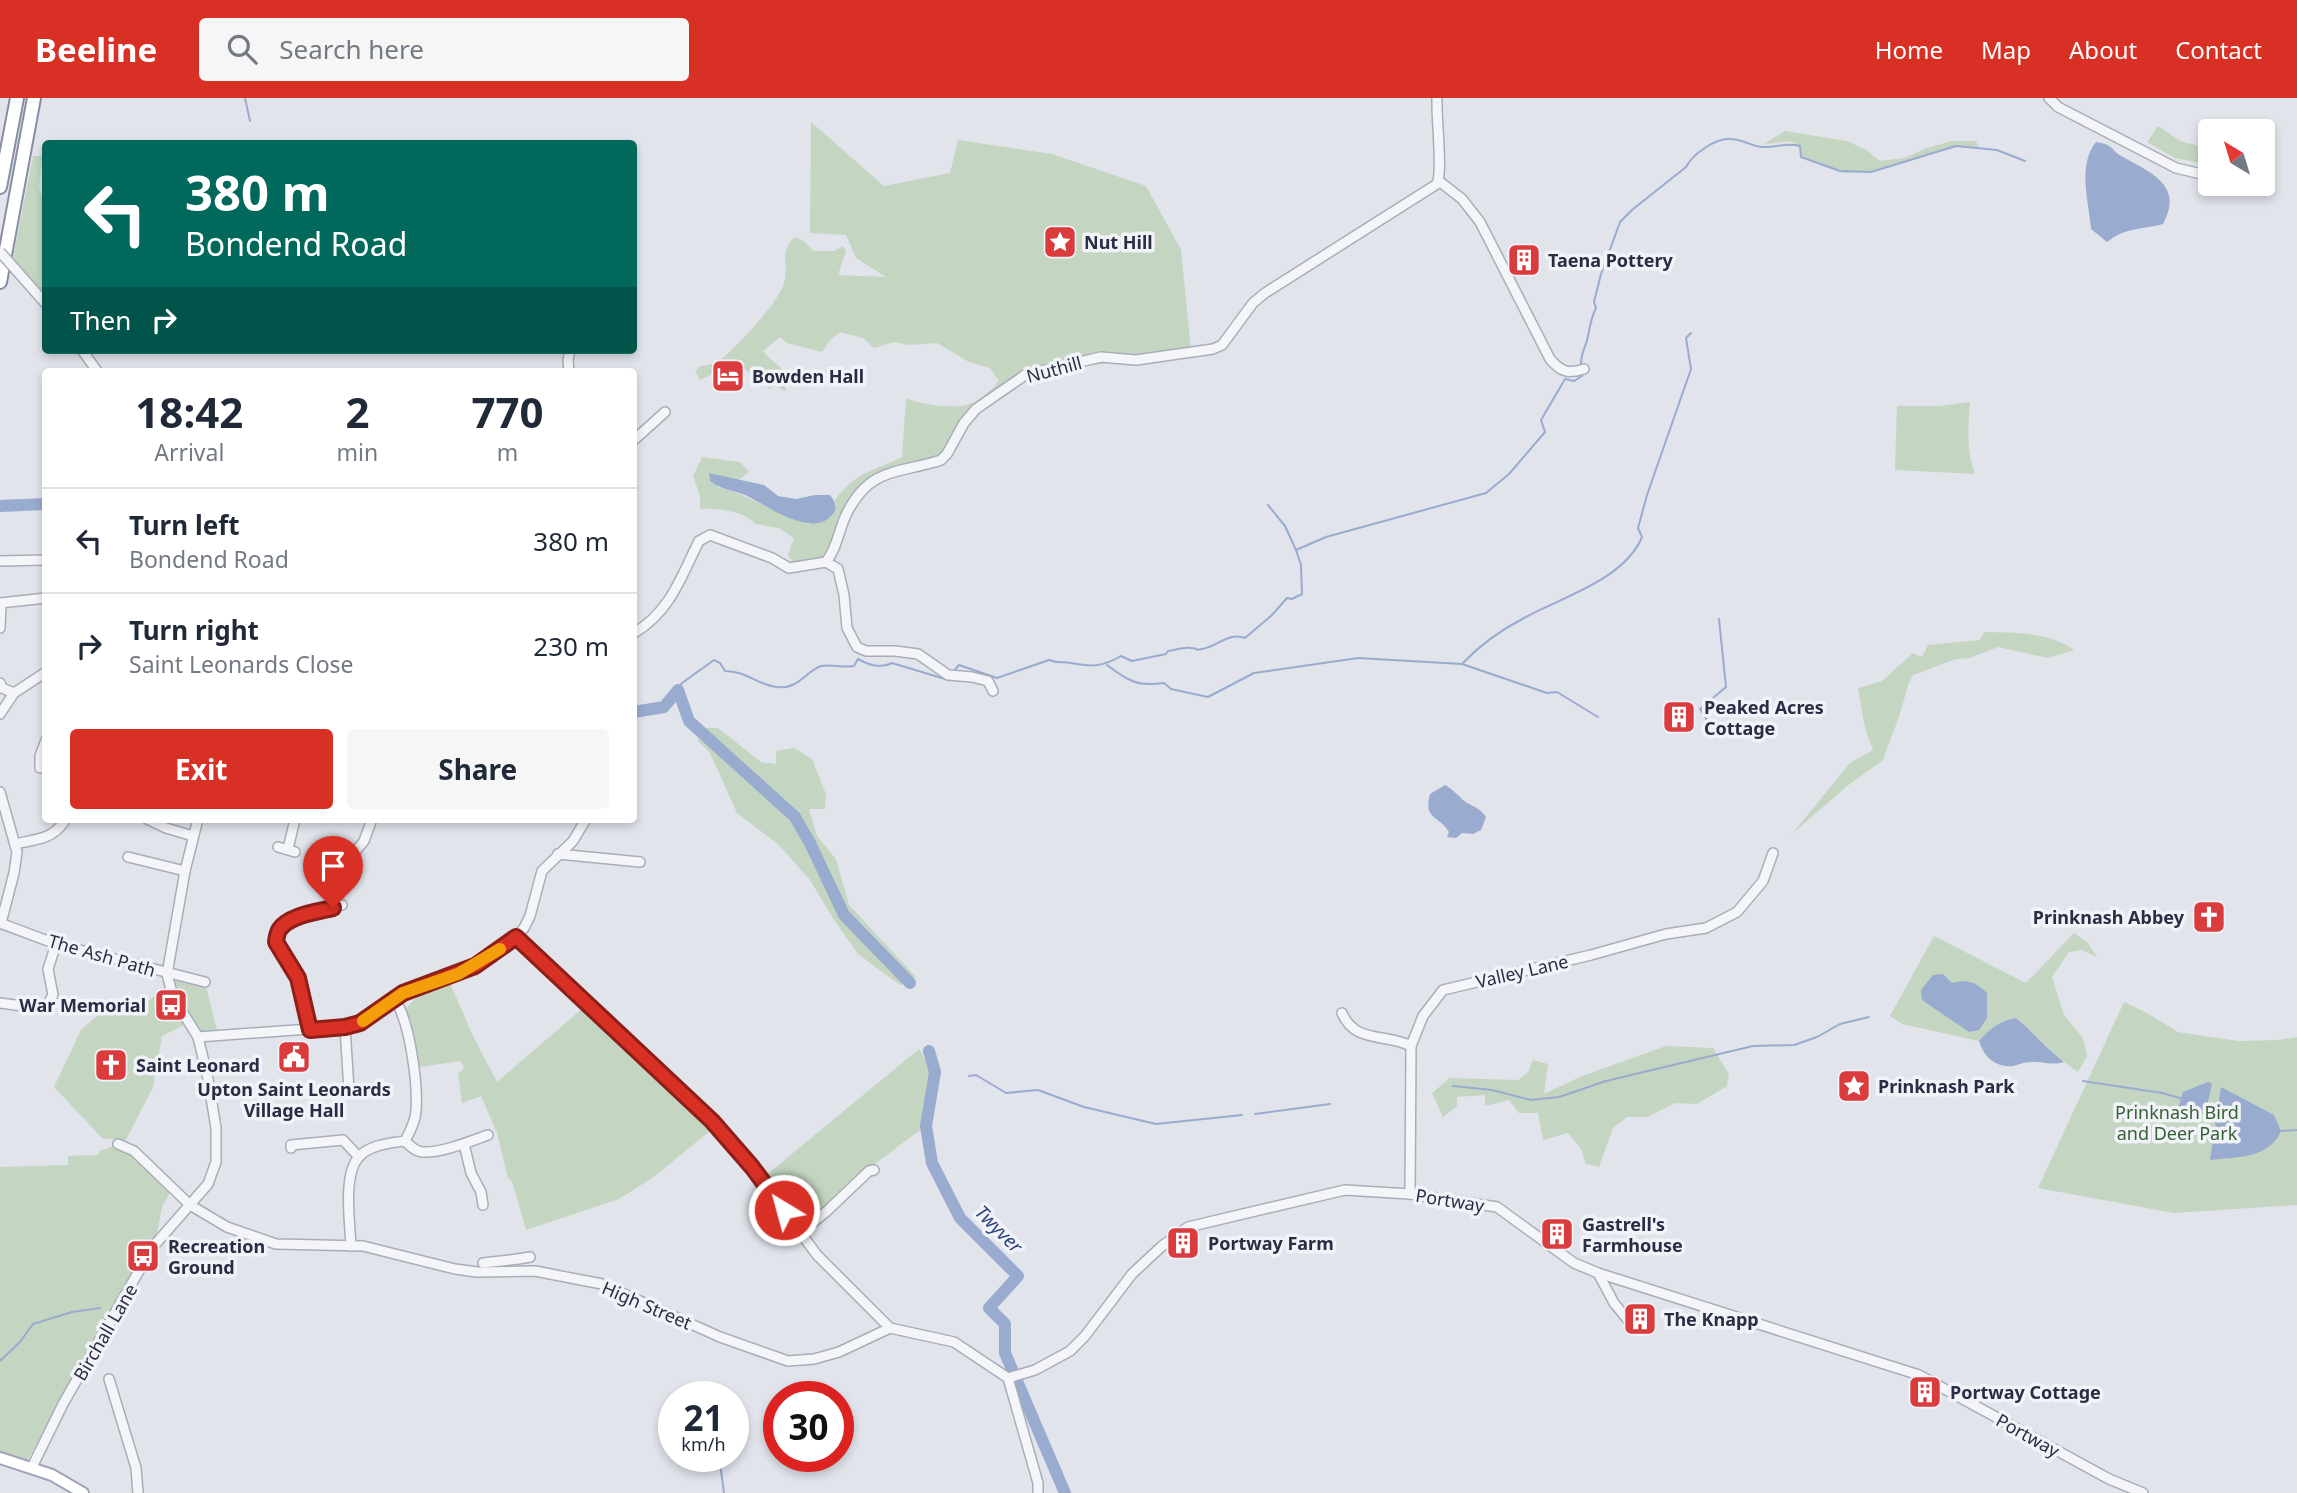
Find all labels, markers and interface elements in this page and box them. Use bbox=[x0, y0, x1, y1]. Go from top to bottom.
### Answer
search box bbox=[199, 18, 689, 81]
text: Beeline bbox=[35, 27, 157, 72]
icon: search bbox=[223, 30, 261, 68]
text: Search here bbox=[279, 31, 424, 67]
text: Home bbox=[1875, 33, 1943, 66]
text: Map bbox=[1981, 33, 2031, 66]
text: About bbox=[2069, 33, 2137, 66]
text: Contact bbox=[2175, 33, 2262, 66]
north arrow bbox=[2198, 119, 2275, 196]
map controls bbox=[2198, 119, 2275, 196]
text: 380 m bbox=[185, 159, 330, 225]
icon: left bbox=[70, 168, 161, 259]
text: Bondend Road bbox=[185, 222, 407, 265]
place icon: Nut Hill bbox=[1041, 223, 1079, 261]
place label: Nut Hill bbox=[1084, 230, 1153, 254]
building icon: Taena Pottery bbox=[1505, 241, 1543, 279]
place label: Taena Pottery bbox=[1548, 248, 1673, 272]
icon: right bbox=[145, 301, 183, 339]
text: Then bbox=[70, 302, 131, 338]
street label: Nuthill bbox=[1024, 350, 1084, 388]
hotel icon: Bowden Hall bbox=[709, 357, 747, 395]
place label: Bowden Hall bbox=[752, 364, 864, 388]
text: 18:42 bbox=[135, 383, 243, 440]
text: 2 bbox=[345, 383, 369, 440]
text: 770 bbox=[472, 383, 544, 440]
text: Arrival bbox=[154, 436, 224, 468]
text: min bbox=[337, 436, 378, 468]
text: m bbox=[497, 436, 518, 468]
text: Turn left bbox=[129, 507, 240, 543]
icon: left bbox=[70, 522, 108, 560]
text: 380 m bbox=[533, 523, 609, 559]
text: Bondend Road bbox=[129, 543, 289, 575]
text: Turn right bbox=[129, 612, 259, 648]
icon: right bbox=[70, 627, 108, 665]
text: 230 m bbox=[533, 628, 609, 664]
text: Saint Leonards Close bbox=[129, 648, 354, 680]
place label: Peaked Acres Cottage bbox=[1704, 695, 1824, 740]
building icon: Peaked Acres Cottage bbox=[1660, 698, 1698, 736]
button: Exit bbox=[70, 729, 333, 809]
button: Share bbox=[347, 729, 609, 809]
pin bbox=[303, 836, 363, 908]
icon: arrive bbox=[314, 847, 352, 885]
church icon: Prinknash Abbey bbox=[2190, 898, 2228, 936]
place label: Prinknash Abbey bbox=[2033, 905, 2185, 929]
street label: The Ash Path bbox=[46, 928, 158, 982]
street label: Valley Lane bbox=[1473, 949, 1571, 993]
bus stop icon: War Memorial bbox=[152, 986, 190, 1024]
place label: War Memorial bbox=[19, 993, 146, 1017]
public building icon: Upton Saint Leonards Village Hall bbox=[275, 1038, 313, 1076]
church icon: Saint Leonard bbox=[92, 1046, 130, 1084]
place label: Saint Leonard bbox=[136, 1053, 260, 1077]
place icon: Prinknash Park bbox=[1835, 1067, 1873, 1105]
place label: Prinknash Park bbox=[1878, 1074, 2015, 1098]
place label: Upton Saint Leonards Village Hall bbox=[197, 1077, 391, 1122]
park label: Prinknash Bird and Deer Park bbox=[2115, 1100, 2239, 1145]
position arrow bbox=[747, 1173, 821, 1247]
street label: Portway bbox=[1414, 1183, 1487, 1217]
water label: Twyver bbox=[969, 1199, 1030, 1260]
place label: Gastrell's Farmhouse bbox=[1582, 1212, 1683, 1257]
building icon: Gastrell's Farmhouse bbox=[1538, 1215, 1576, 1253]
building icon: Portway Farm bbox=[1164, 1224, 1202, 1262]
place label: Portway Farm bbox=[1208, 1231, 1334, 1255]
place label: Recreation Ground bbox=[168, 1234, 265, 1279]
bus stop icon: Recreation Ground bbox=[124, 1237, 162, 1275]
street label: High Street bbox=[599, 1275, 696, 1335]
street label: Birchall Lane bbox=[68, 1279, 142, 1385]
building icon: The Knapp bbox=[1621, 1300, 1659, 1338]
place label: The Knapp bbox=[1664, 1307, 1759, 1331]
building icon: Portway Cottage bbox=[1906, 1373, 1944, 1411]
place label: Portway Cottage bbox=[1950, 1380, 2101, 1404]
speed limit sign: 30 bbox=[763, 1381, 854, 1472]
text: 21 bbox=[683, 1394, 724, 1441]
street label: Portway bbox=[1992, 1408, 2065, 1463]
text: km/h bbox=[681, 1432, 726, 1456]

